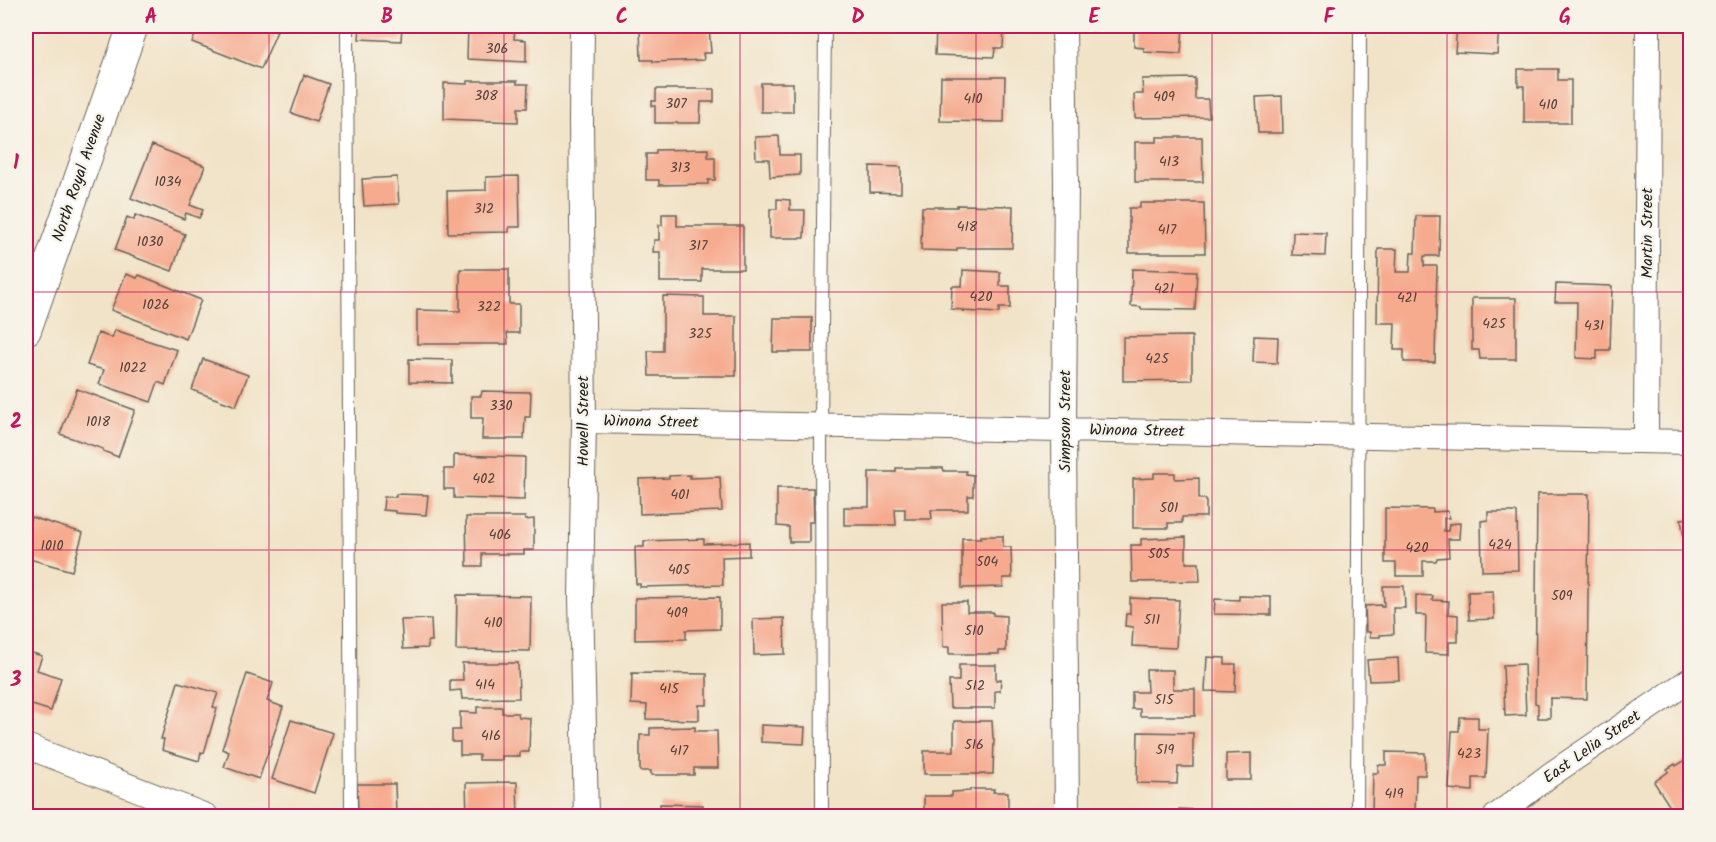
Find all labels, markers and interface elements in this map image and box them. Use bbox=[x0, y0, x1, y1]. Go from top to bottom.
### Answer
text: A bbox=[145, 2, 157, 34]
text: B bbox=[381, 2, 393, 34]
text: C bbox=[616, 2, 628, 34]
text: D bbox=[851, 2, 865, 34]
text: E bbox=[1088, 2, 1100, 34]
text: F bbox=[1324, 2, 1336, 34]
text: G bbox=[1559, 2, 1571, 34]
house number: 306 bbox=[486, 38, 508, 60]
house number: 308 bbox=[474, 85, 498, 107]
house number: 409 bbox=[1153, 86, 1175, 108]
house number: 410 bbox=[963, 88, 983, 110]
house number: 307 bbox=[665, 93, 687, 115]
house number: 410 bbox=[1538, 94, 1558, 116]
street label: North Royal Avenue bbox=[45, 111, 113, 245]
text: 1 bbox=[13, 148, 19, 180]
house number: 413 bbox=[1159, 151, 1179, 173]
house number: 313 bbox=[670, 157, 690, 179]
house number: 1034 bbox=[154, 171, 182, 193]
street label: Martin Street bbox=[1635, 187, 1660, 278]
house number: 312 bbox=[474, 198, 494, 220]
house number: 418 bbox=[957, 216, 978, 238]
house number: 417 bbox=[1158, 219, 1177, 241]
house number: 1030 bbox=[137, 231, 163, 253]
house number: 317 bbox=[689, 235, 708, 257]
house number: 421 bbox=[1154, 278, 1174, 300]
house number: 420 bbox=[970, 286, 992, 308]
house number: 421 bbox=[1397, 287, 1417, 309]
house number: 1026 bbox=[142, 294, 170, 316]
house number: 322 bbox=[477, 296, 501, 318]
house number: 425 bbox=[1482, 313, 1507, 335]
house number: 431 bbox=[1584, 315, 1604, 337]
house number: 325 bbox=[688, 323, 713, 345]
house number: 425 bbox=[1145, 348, 1170, 370]
house number: 1022 bbox=[119, 357, 147, 379]
street label: Simpson Street bbox=[1053, 369, 1078, 472]
street label: Howell Street bbox=[571, 375, 596, 466]
house number: 330 bbox=[490, 395, 513, 417]
text: 2 bbox=[10, 407, 22, 439]
street label: Winona Street bbox=[603, 409, 700, 435]
house number: 1018 bbox=[86, 411, 111, 433]
street label: Winona Street bbox=[1089, 418, 1186, 444]
house number: 402 bbox=[473, 468, 495, 490]
house number: 401 bbox=[670, 484, 690, 506]
house number: 501 bbox=[1160, 497, 1178, 519]
house number: 406 bbox=[489, 524, 511, 546]
house number: 424 bbox=[1488, 534, 1512, 556]
house number: 1010 bbox=[41, 535, 63, 557]
house number: 420 bbox=[1406, 537, 1428, 559]
house number: 505 bbox=[1148, 543, 1171, 565]
house number: 504 bbox=[976, 551, 998, 573]
house number: 405 bbox=[668, 559, 692, 581]
house number: 509 bbox=[1551, 585, 1573, 607]
house number: 409 bbox=[666, 602, 688, 624]
house number: 511 bbox=[1144, 609, 1160, 631]
house number: 410 bbox=[483, 612, 503, 634]
house number: 510 bbox=[965, 620, 983, 642]
text: 3 bbox=[10, 665, 22, 697]
house number: 414 bbox=[475, 674, 495, 696]
house number: 512 bbox=[965, 675, 985, 697]
house number: 415 bbox=[659, 678, 680, 700]
house number: 515 bbox=[1154, 689, 1175, 711]
street label: East Lelia Street bbox=[1538, 703, 1647, 790]
house number: 416 bbox=[481, 725, 501, 747]
house number: 516 bbox=[964, 734, 984, 756]
house number: 519 bbox=[1156, 739, 1175, 761]
house number: 417 bbox=[670, 740, 689, 762]
house number: 423 bbox=[1457, 743, 1481, 765]
house number: 419 bbox=[1385, 783, 1404, 805]

